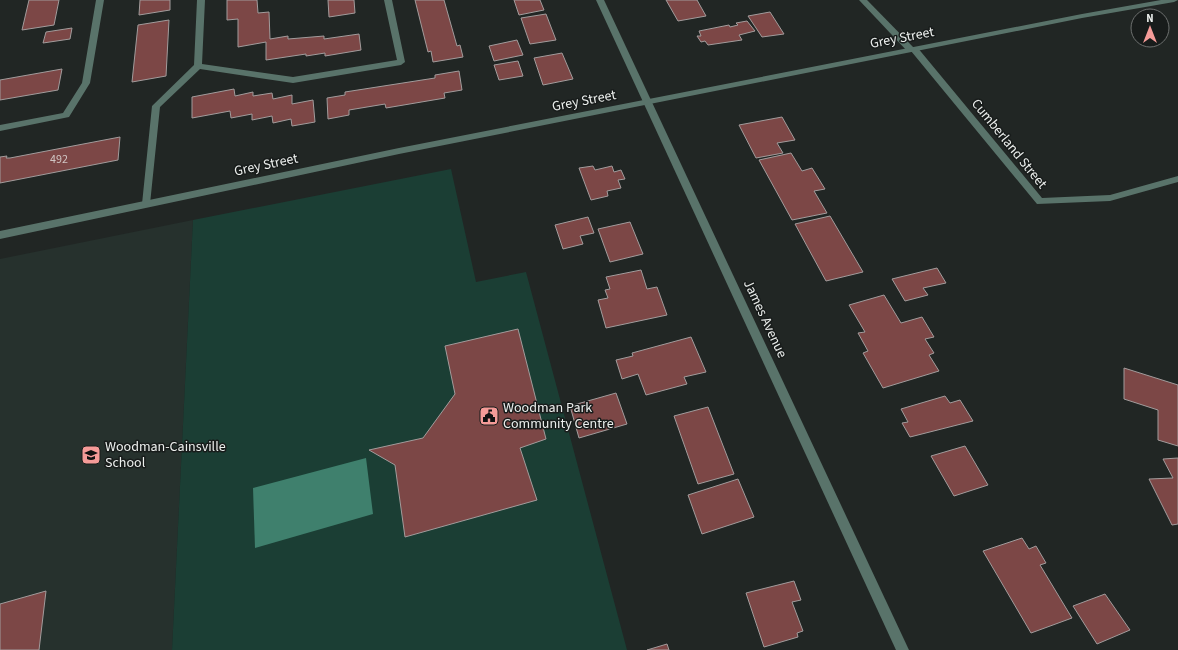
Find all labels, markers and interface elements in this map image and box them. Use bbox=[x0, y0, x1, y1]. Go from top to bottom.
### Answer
north arrow bbox=[1130, 8, 1170, 48]
text: N bbox=[1146, 11, 1154, 26]
street label: Grey Street bbox=[868, 22, 936, 54]
street label: Grey Street bbox=[550, 85, 618, 117]
street label: Cumberland Street bbox=[966, 95, 1052, 193]
street label: Grey Street bbox=[232, 148, 300, 182]
house number: 492 bbox=[50, 151, 68, 168]
street label: James Avenue bbox=[738, 277, 792, 361]
place label: Woodman Park Community Centre bbox=[503, 398, 614, 434]
public building icon: Woodman Park Community Centre bbox=[478, 405, 500, 427]
place label: Woodman-Cainsville School bbox=[105, 437, 226, 473]
school or university icon: Woodman-Cainsville School bbox=[80, 444, 102, 466]

